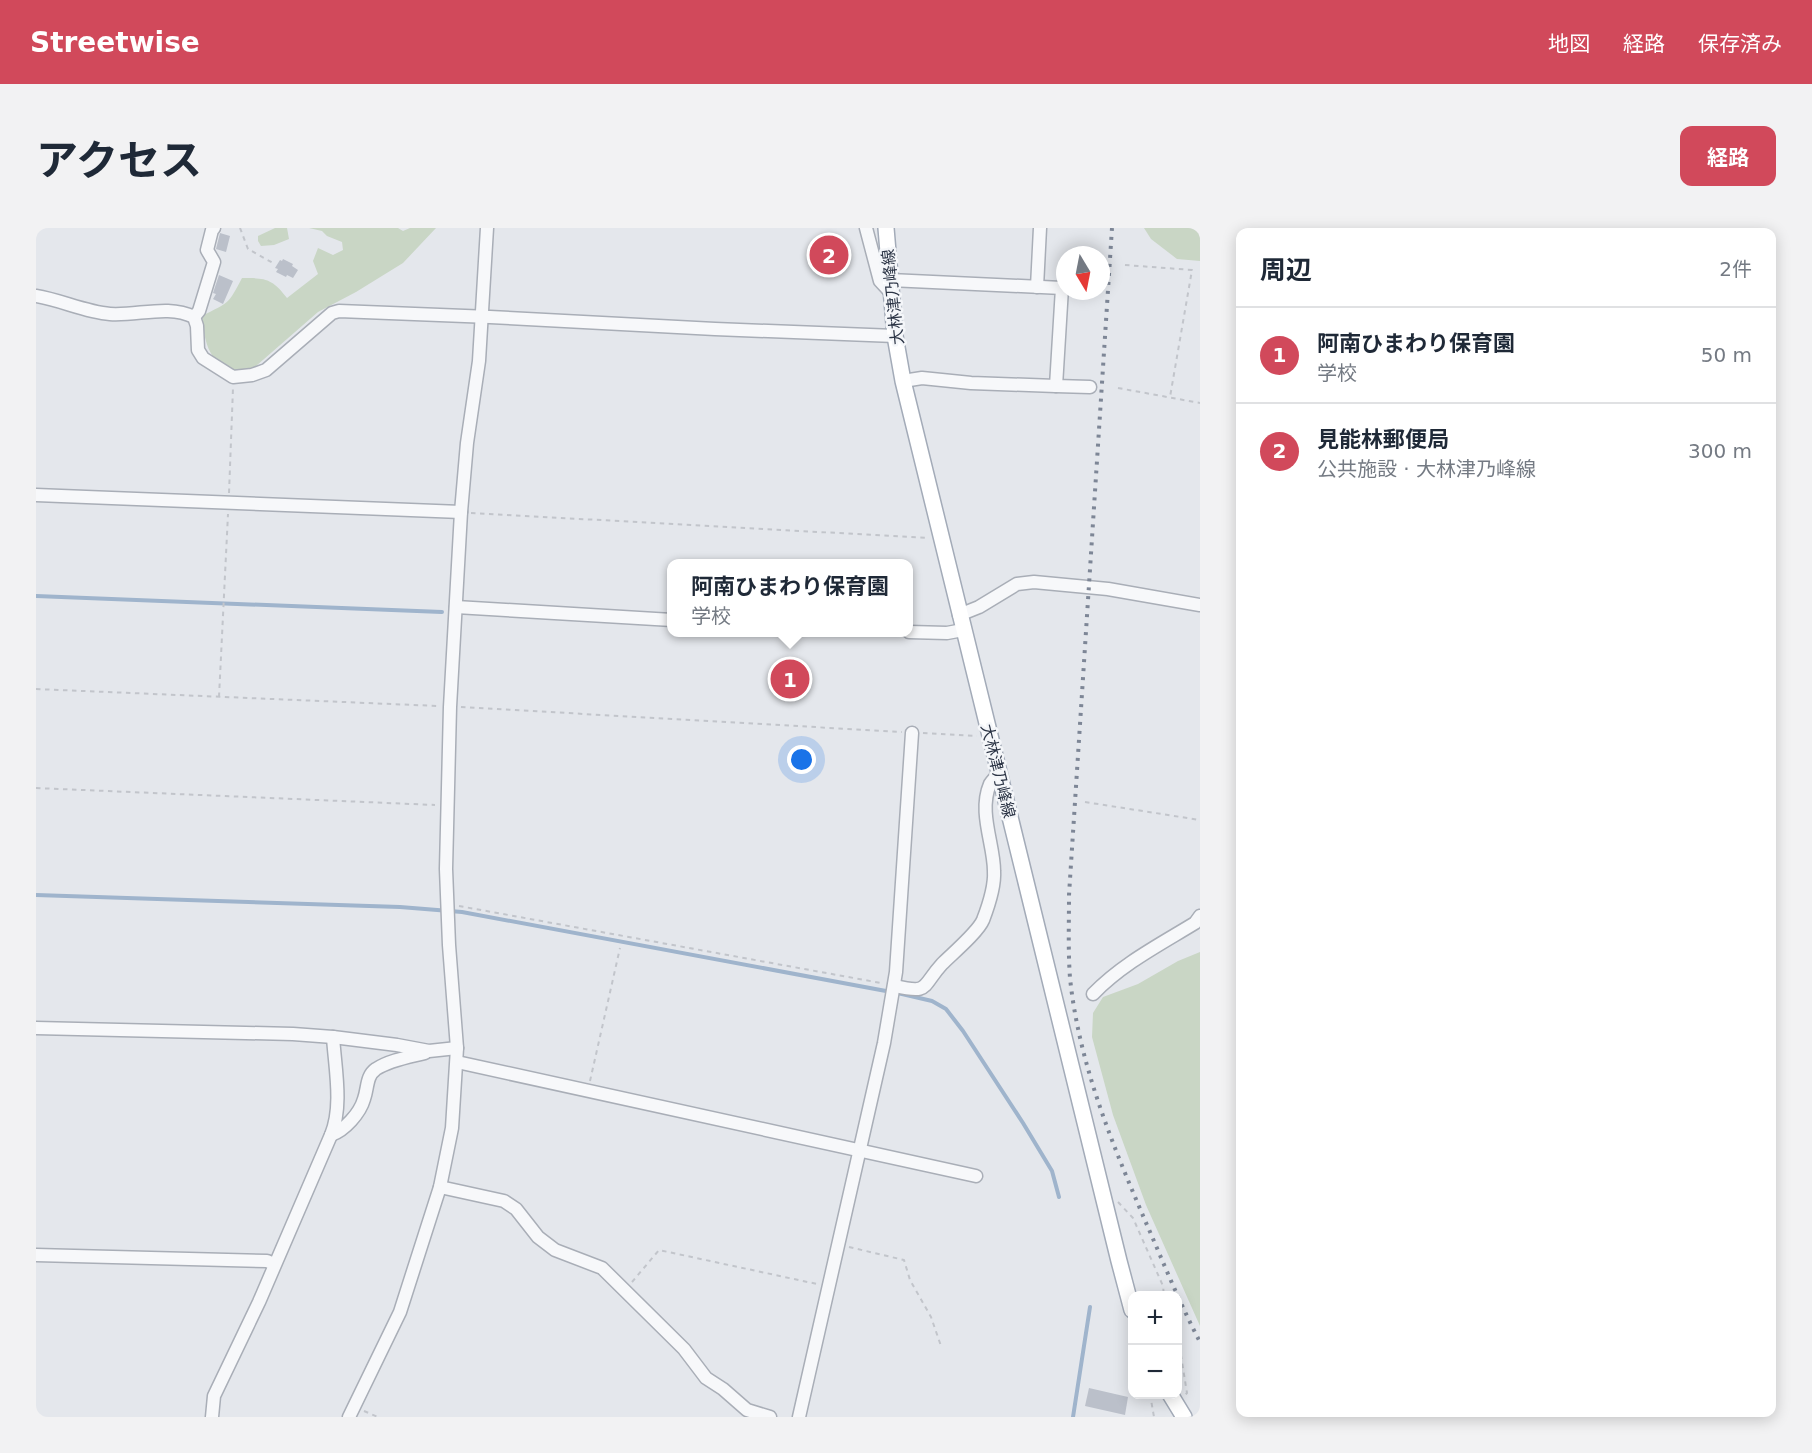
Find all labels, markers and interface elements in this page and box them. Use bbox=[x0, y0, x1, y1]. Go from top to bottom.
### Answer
text: Streetwise bbox=[30, 26, 200, 59]
text: 地図 bbox=[1548, 32, 1590, 56]
text: 経路 bbox=[1623, 32, 1665, 56]
text: 保存済み bbox=[1698, 32, 1782, 56]
button: 経路 bbox=[1680, 126, 1776, 186]
text: アクセス bbox=[36, 136, 202, 185]
pin: 2 bbox=[810, 232, 848, 278]
north arrow bbox=[1056, 246, 1110, 300]
street label: 大林津乃峰線 bbox=[879, 248, 907, 346]
text: 周辺 bbox=[1260, 255, 1312, 285]
text: 2件 bbox=[1719, 257, 1752, 281]
text: 阿南ひまわり保育園 bbox=[1317, 331, 1515, 356]
text: 1 bbox=[1273, 343, 1286, 367]
text: 50 m bbox=[1701, 343, 1752, 367]
text: 学校 bbox=[1317, 361, 1357, 385]
text: 見能林郵便局 bbox=[1317, 427, 1449, 452]
text: 2 bbox=[1273, 439, 1286, 463]
text: 300 m bbox=[1688, 439, 1752, 463]
text: 公共施設 · 大林津乃峰線 bbox=[1317, 457, 1536, 481]
popup bbox=[667, 559, 913, 637]
text: 阿南ひまわり保育園 bbox=[691, 574, 889, 599]
text: 学校 bbox=[691, 604, 731, 628]
pin: 1 bbox=[770, 656, 810, 702]
street label: 大林津乃峰線 bbox=[977, 722, 1019, 820]
your location bbox=[787, 745, 816, 774]
map controls bbox=[1128, 1291, 1182, 1399]
button: + bbox=[1128, 1291, 1182, 1345]
button: − bbox=[1128, 1345, 1182, 1399]

